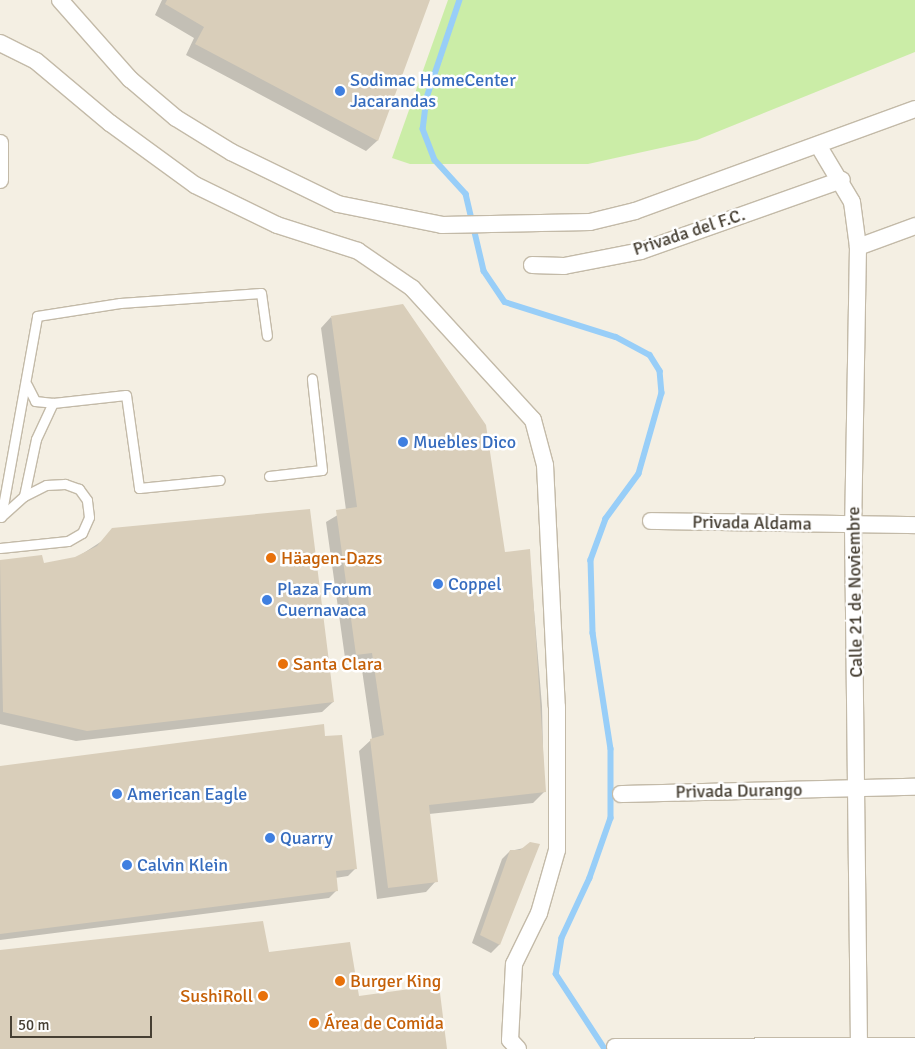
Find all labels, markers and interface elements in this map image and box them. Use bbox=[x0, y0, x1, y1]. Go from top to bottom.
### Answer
place label: Sodimac HomeCenter Jacarandas bbox=[350, 70, 516, 112]
marker: Sodimac HomeCenter Jacarandas bbox=[334, 85, 346, 97]
street label: Privada del F.C. bbox=[630, 204, 748, 260]
place label: Muebles Dico bbox=[413, 431, 516, 453]
marker: Muebles Dico bbox=[397, 436, 409, 448]
street label: Calle 21 de Noviembre bbox=[843, 506, 867, 678]
street label: Privada Aldama bbox=[692, 511, 812, 535]
place label: Häagen-Dazs bbox=[281, 547, 382, 569]
marker: Häagen-Dazs bbox=[265, 552, 277, 564]
place label: Coppel bbox=[448, 573, 501, 595]
marker: Coppel bbox=[432, 578, 444, 590]
place label: Plaza Forum Cuernavaca bbox=[277, 579, 372, 622]
marker: Plaza Forum Cuernavaca bbox=[261, 594, 273, 606]
place label: Santa Clara bbox=[293, 653, 382, 675]
marker: Santa Clara bbox=[277, 658, 289, 670]
street label: Privada Durango bbox=[675, 779, 803, 803]
place label: American Eagle bbox=[127, 783, 247, 805]
marker: American Eagle bbox=[111, 788, 123, 800]
place label: Quarry bbox=[280, 827, 333, 849]
marker: Quarry bbox=[264, 832, 276, 844]
place label: Calvin Klein bbox=[137, 854, 228, 876]
marker: Calvin Klein bbox=[121, 859, 133, 871]
place label: Burger King bbox=[350, 970, 441, 992]
marker: Burger King bbox=[334, 975, 346, 987]
place label: SushiRoll bbox=[180, 985, 253, 1007]
marker: SushiRoll bbox=[257, 990, 269, 1002]
scale bar bbox=[12, 1006, 155, 1038]
place label: Área de Comida bbox=[324, 1012, 444, 1034]
text: 50 m bbox=[18, 1016, 49, 1034]
marker: Área de Comida bbox=[308, 1017, 320, 1029]

